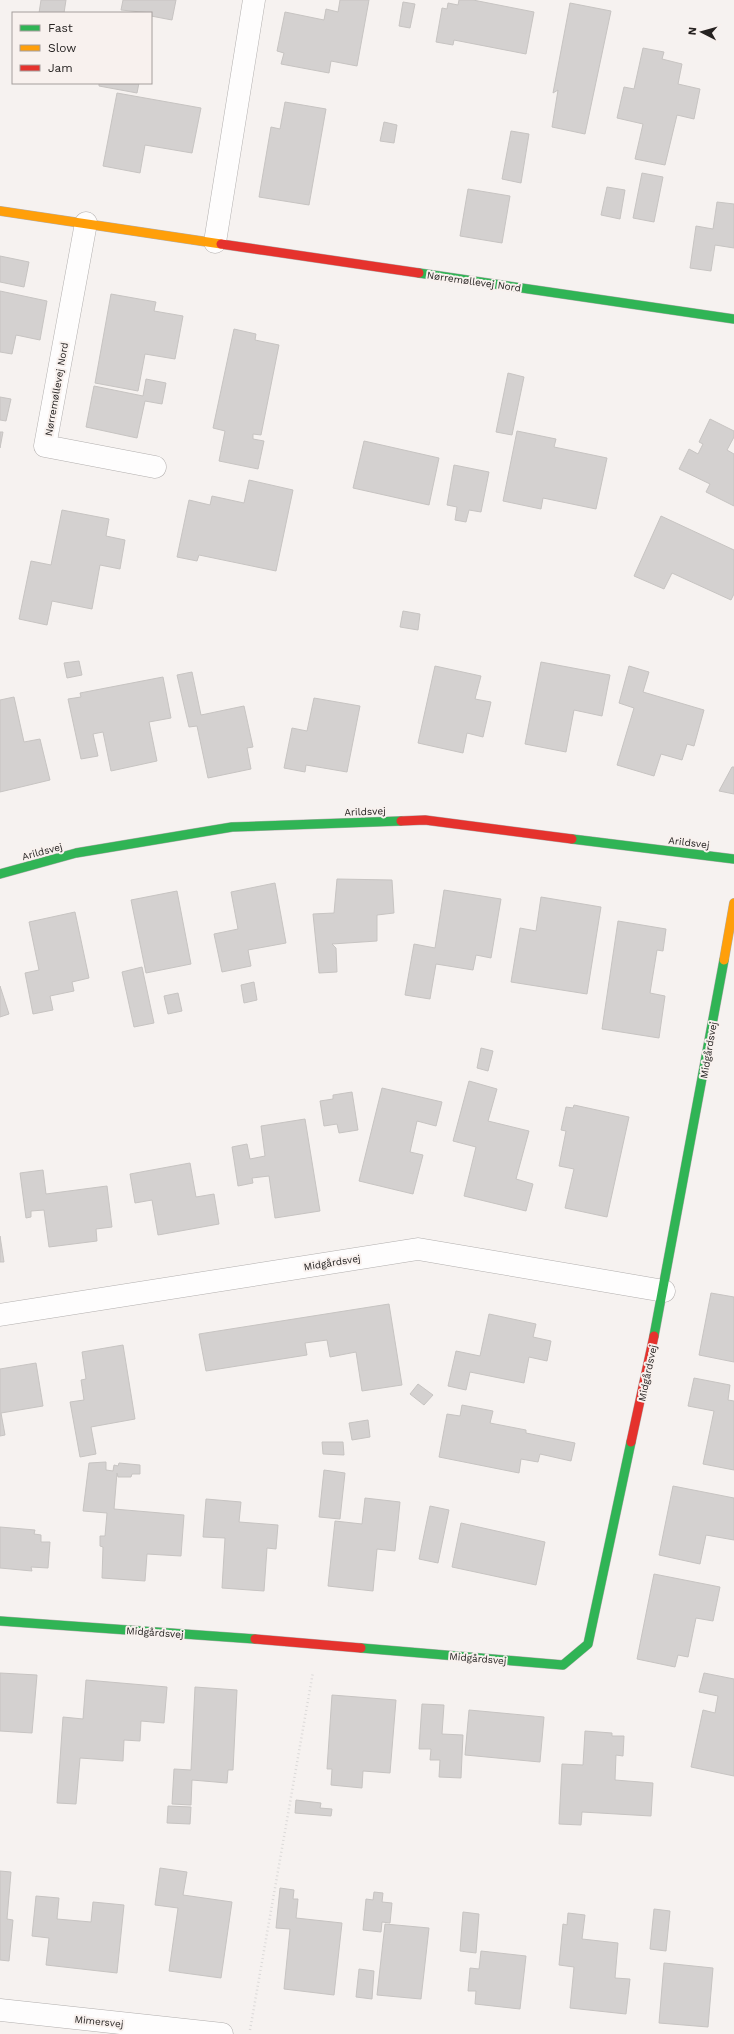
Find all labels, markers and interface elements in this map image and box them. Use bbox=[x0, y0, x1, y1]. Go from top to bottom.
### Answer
legend bbox=[12, 12, 152, 84]
north arrow bbox=[682, 12, 722, 52]
text: Fast bbox=[48, 21, 73, 35]
text: N bbox=[686, 26, 699, 36]
text: Slow bbox=[48, 41, 76, 55]
text: Jam bbox=[48, 61, 73, 75]
street label: Nørremøllevej Nord bbox=[426, 269, 522, 294]
street label: Nørremøllevej Nord bbox=[43, 341, 70, 437]
street label: Arildsvej bbox=[344, 805, 386, 818]
street label: Arildsvej bbox=[668, 835, 710, 850]
street label: Arildsvej bbox=[21, 841, 64, 862]
street label: Midgårdsvej bbox=[698, 1021, 719, 1079]
street label: Midgårdsvej bbox=[303, 1253, 361, 1272]
street label: Midgårdsvej bbox=[636, 1344, 659, 1402]
street label: Midgårdsvej bbox=[126, 1625, 184, 1640]
street label: Midgårdsvej bbox=[449, 1651, 507, 1666]
street label: Mimersvej bbox=[74, 2013, 124, 2030]

